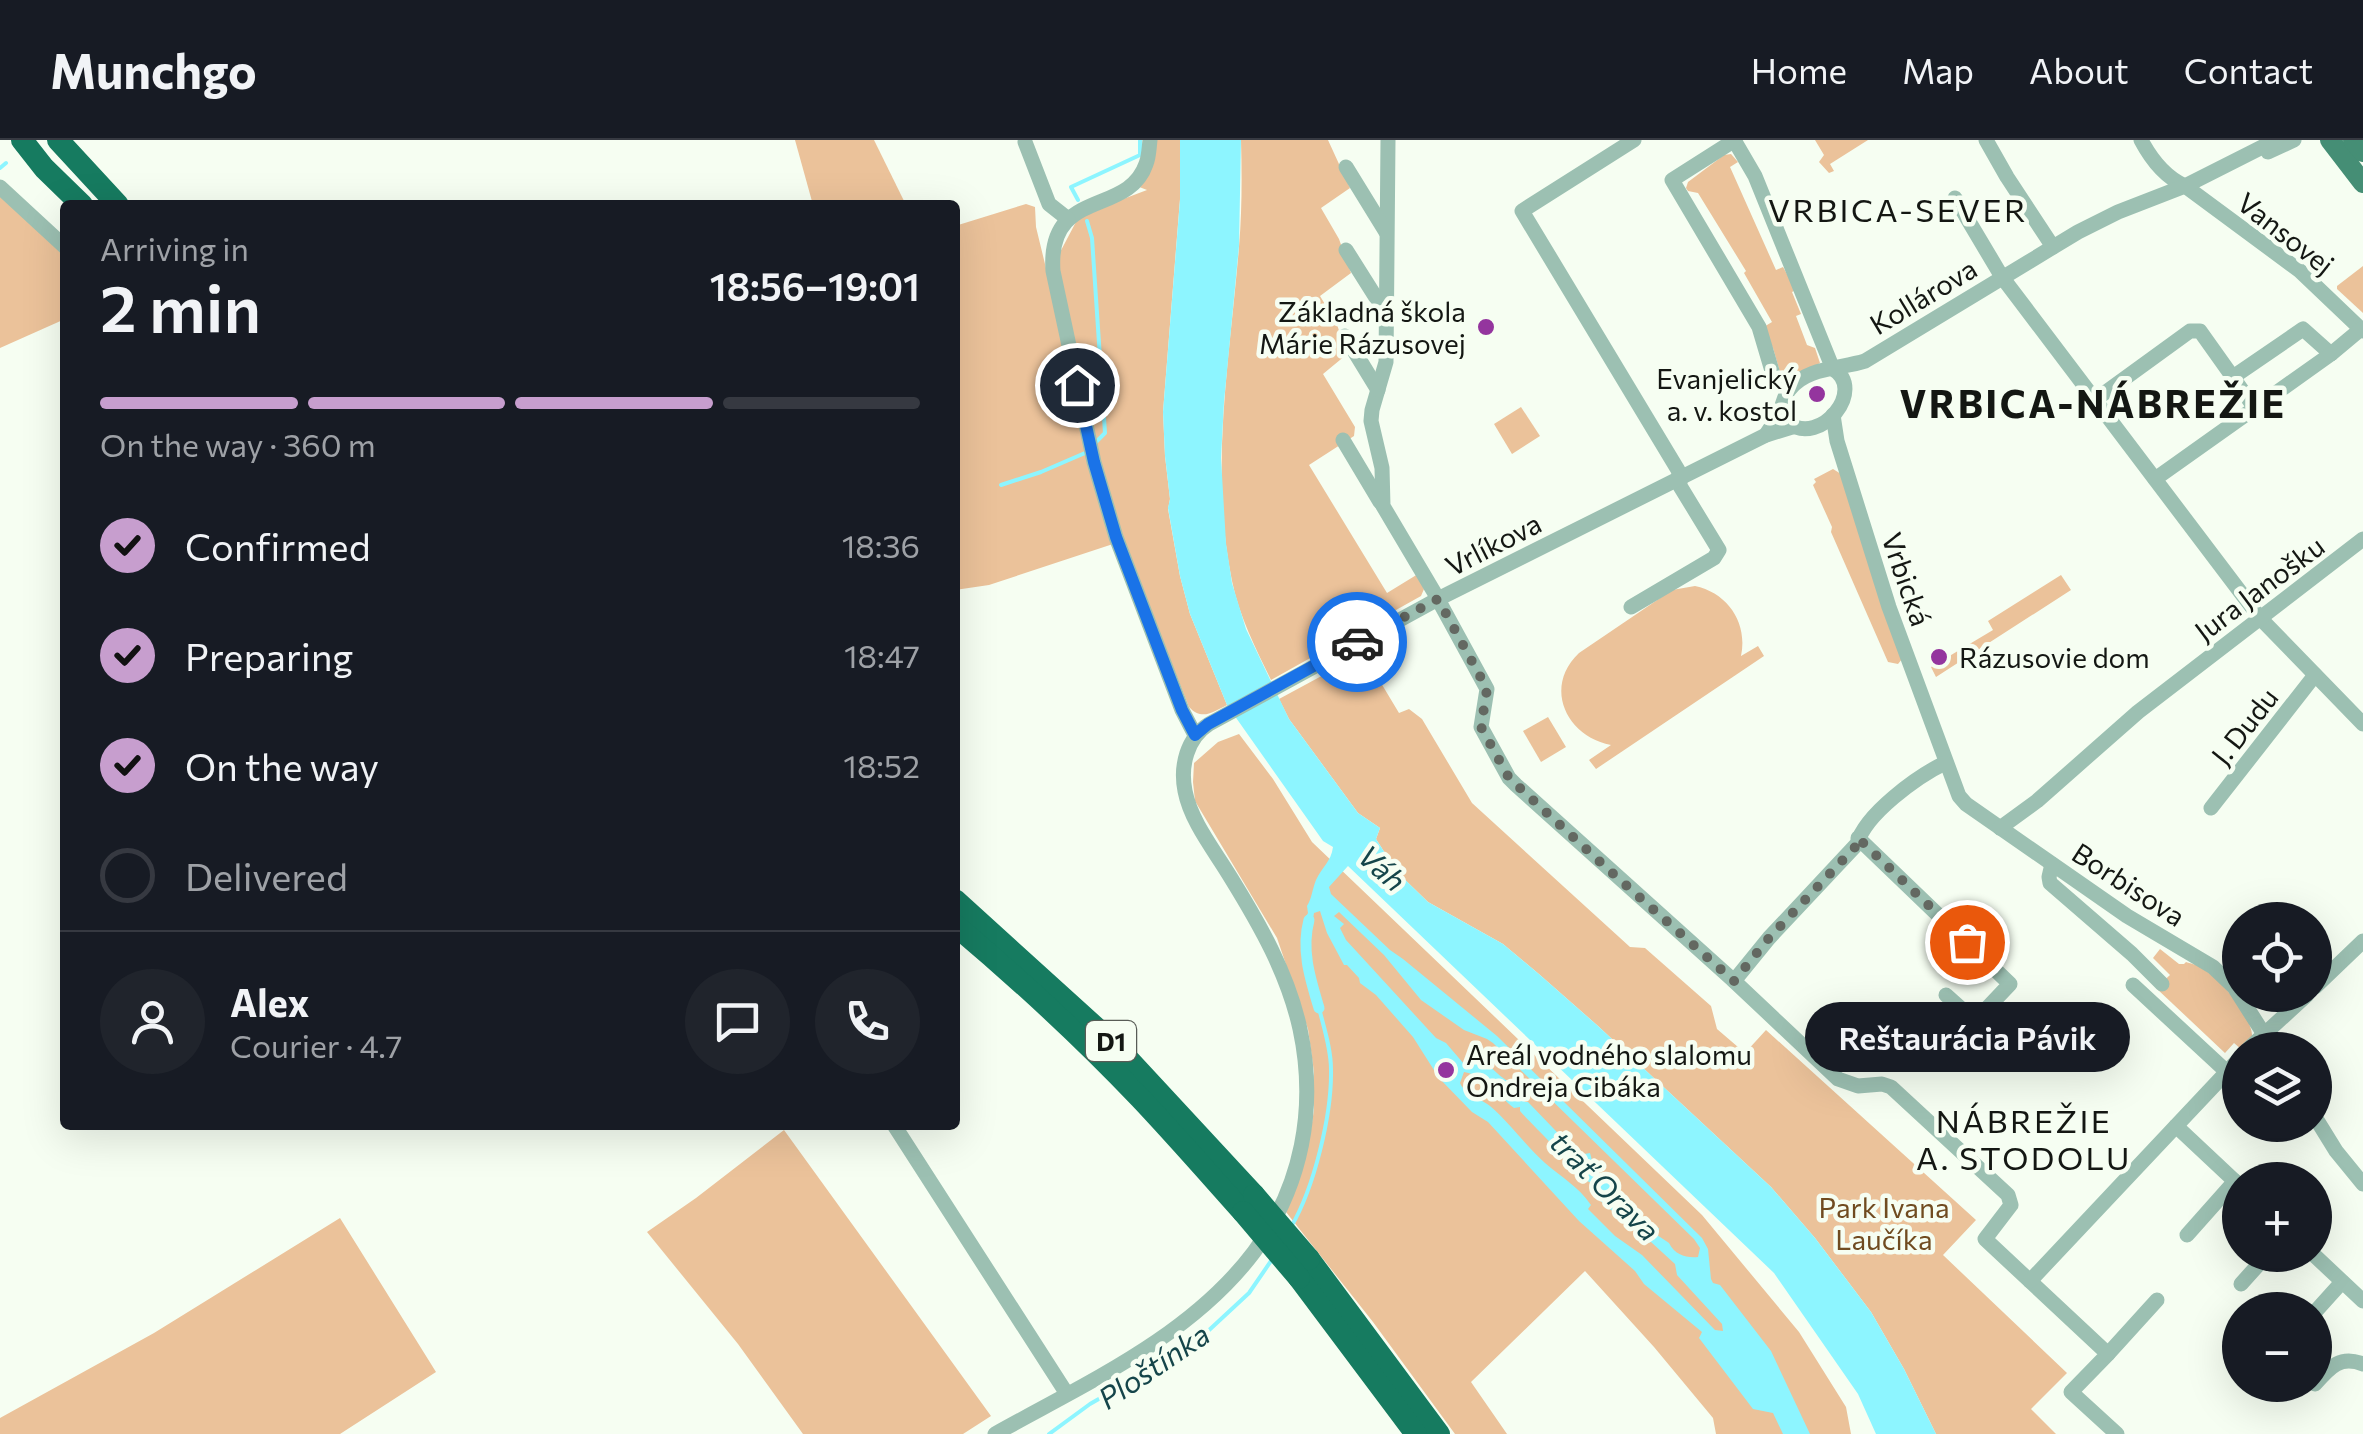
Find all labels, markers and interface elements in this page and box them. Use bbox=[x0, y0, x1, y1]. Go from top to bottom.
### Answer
text: Munchgo bbox=[50, 40, 257, 99]
text: Home bbox=[1751, 48, 1847, 91]
text: Map bbox=[1902, 48, 1974, 91]
text: About bbox=[2029, 48, 2129, 91]
text: Contact bbox=[2184, 48, 2313, 91]
street label: Vansovej bbox=[2231, 185, 2341, 281]
district label: VRBICA-SEVER bbox=[1768, 189, 2028, 229]
text: Arriving in bbox=[100, 228, 249, 268]
street label: Kollárova bbox=[1863, 251, 1983, 341]
text: 18:56–19:01 bbox=[710, 262, 920, 309]
text: 2 min bbox=[100, 266, 261, 345]
place label: Základná škola Márie Rázusovej bbox=[1259, 294, 1466, 360]
marker: Základná škola Márie Rázusovej bbox=[1475, 316, 1497, 338]
pin bbox=[1035, 343, 1120, 428]
icon: home bbox=[1050, 358, 1105, 413]
place label: Evanjelický a. v. kostol bbox=[1656, 361, 1797, 427]
district label: VRBICA-NÁBREŽIE bbox=[1899, 379, 2287, 426]
marker: Evanjelický a. v. kostol bbox=[1806, 383, 1828, 405]
text: On the way · 360 m bbox=[100, 424, 376, 464]
street label: Vrlíkova bbox=[1439, 505, 1547, 583]
icon: check bbox=[100, 518, 155, 573]
text: Confirmed bbox=[185, 522, 371, 569]
text: 18:36 bbox=[842, 525, 920, 565]
street label: Vrbická bbox=[1875, 528, 1939, 630]
street label: Jura Janošku bbox=[2187, 528, 2331, 648]
courier bbox=[1307, 592, 1407, 692]
icon: car bbox=[1330, 615, 1385, 670]
icon: check bbox=[100, 628, 155, 683]
text: Preparing bbox=[185, 632, 353, 679]
text: 18:47 bbox=[844, 635, 920, 675]
place label: Rázusovie dom bbox=[1959, 640, 2150, 674]
marker: Rázusovie dom bbox=[1928, 646, 1950, 668]
street label: J. Dudu bbox=[2203, 681, 2285, 771]
icon: check bbox=[100, 738, 155, 793]
text: On the way bbox=[185, 742, 379, 789]
text: 18:52 bbox=[843, 745, 920, 785]
street label: Borbisova bbox=[2066, 835, 2192, 933]
water label: Váh bbox=[1351, 836, 1415, 898]
text: Delivered bbox=[185, 852, 348, 899]
pin bbox=[1925, 900, 2010, 985]
map controls bbox=[2222, 902, 2332, 1402]
button: locate bbox=[2222, 902, 2332, 1012]
icon: bag bbox=[1940, 915, 1995, 970]
button: person bbox=[100, 969, 205, 1074]
button: chat bbox=[685, 969, 790, 1074]
button: phone bbox=[815, 969, 920, 1074]
text: Alex bbox=[230, 978, 309, 1025]
callout: Reštaurácia Pávik bbox=[1804, 1002, 2130, 1072]
text: Reštaurácia Pávik bbox=[1839, 1017, 2096, 1057]
road number: D1 bbox=[1086, 1021, 1136, 1061]
text: Courier · 4.7 bbox=[230, 1025, 403, 1065]
button: layers bbox=[2222, 1032, 2332, 1142]
place label: Areál vodného slalomu Ondreja Cibáka bbox=[1466, 1037, 1752, 1103]
marker: Areál vodného slalomu Ondreja Cibáka bbox=[1435, 1059, 1457, 1081]
district label: NÁBREŽIE A. STODOLU bbox=[1916, 1100, 2132, 1177]
water label: trať Orava bbox=[1543, 1122, 1669, 1248]
button: + bbox=[2222, 1162, 2332, 1272]
park label: Park Ivana Laučíka bbox=[1818, 1190, 1950, 1256]
button: − bbox=[2222, 1292, 2332, 1402]
water label: Ploštínka bbox=[1090, 1314, 1216, 1416]

